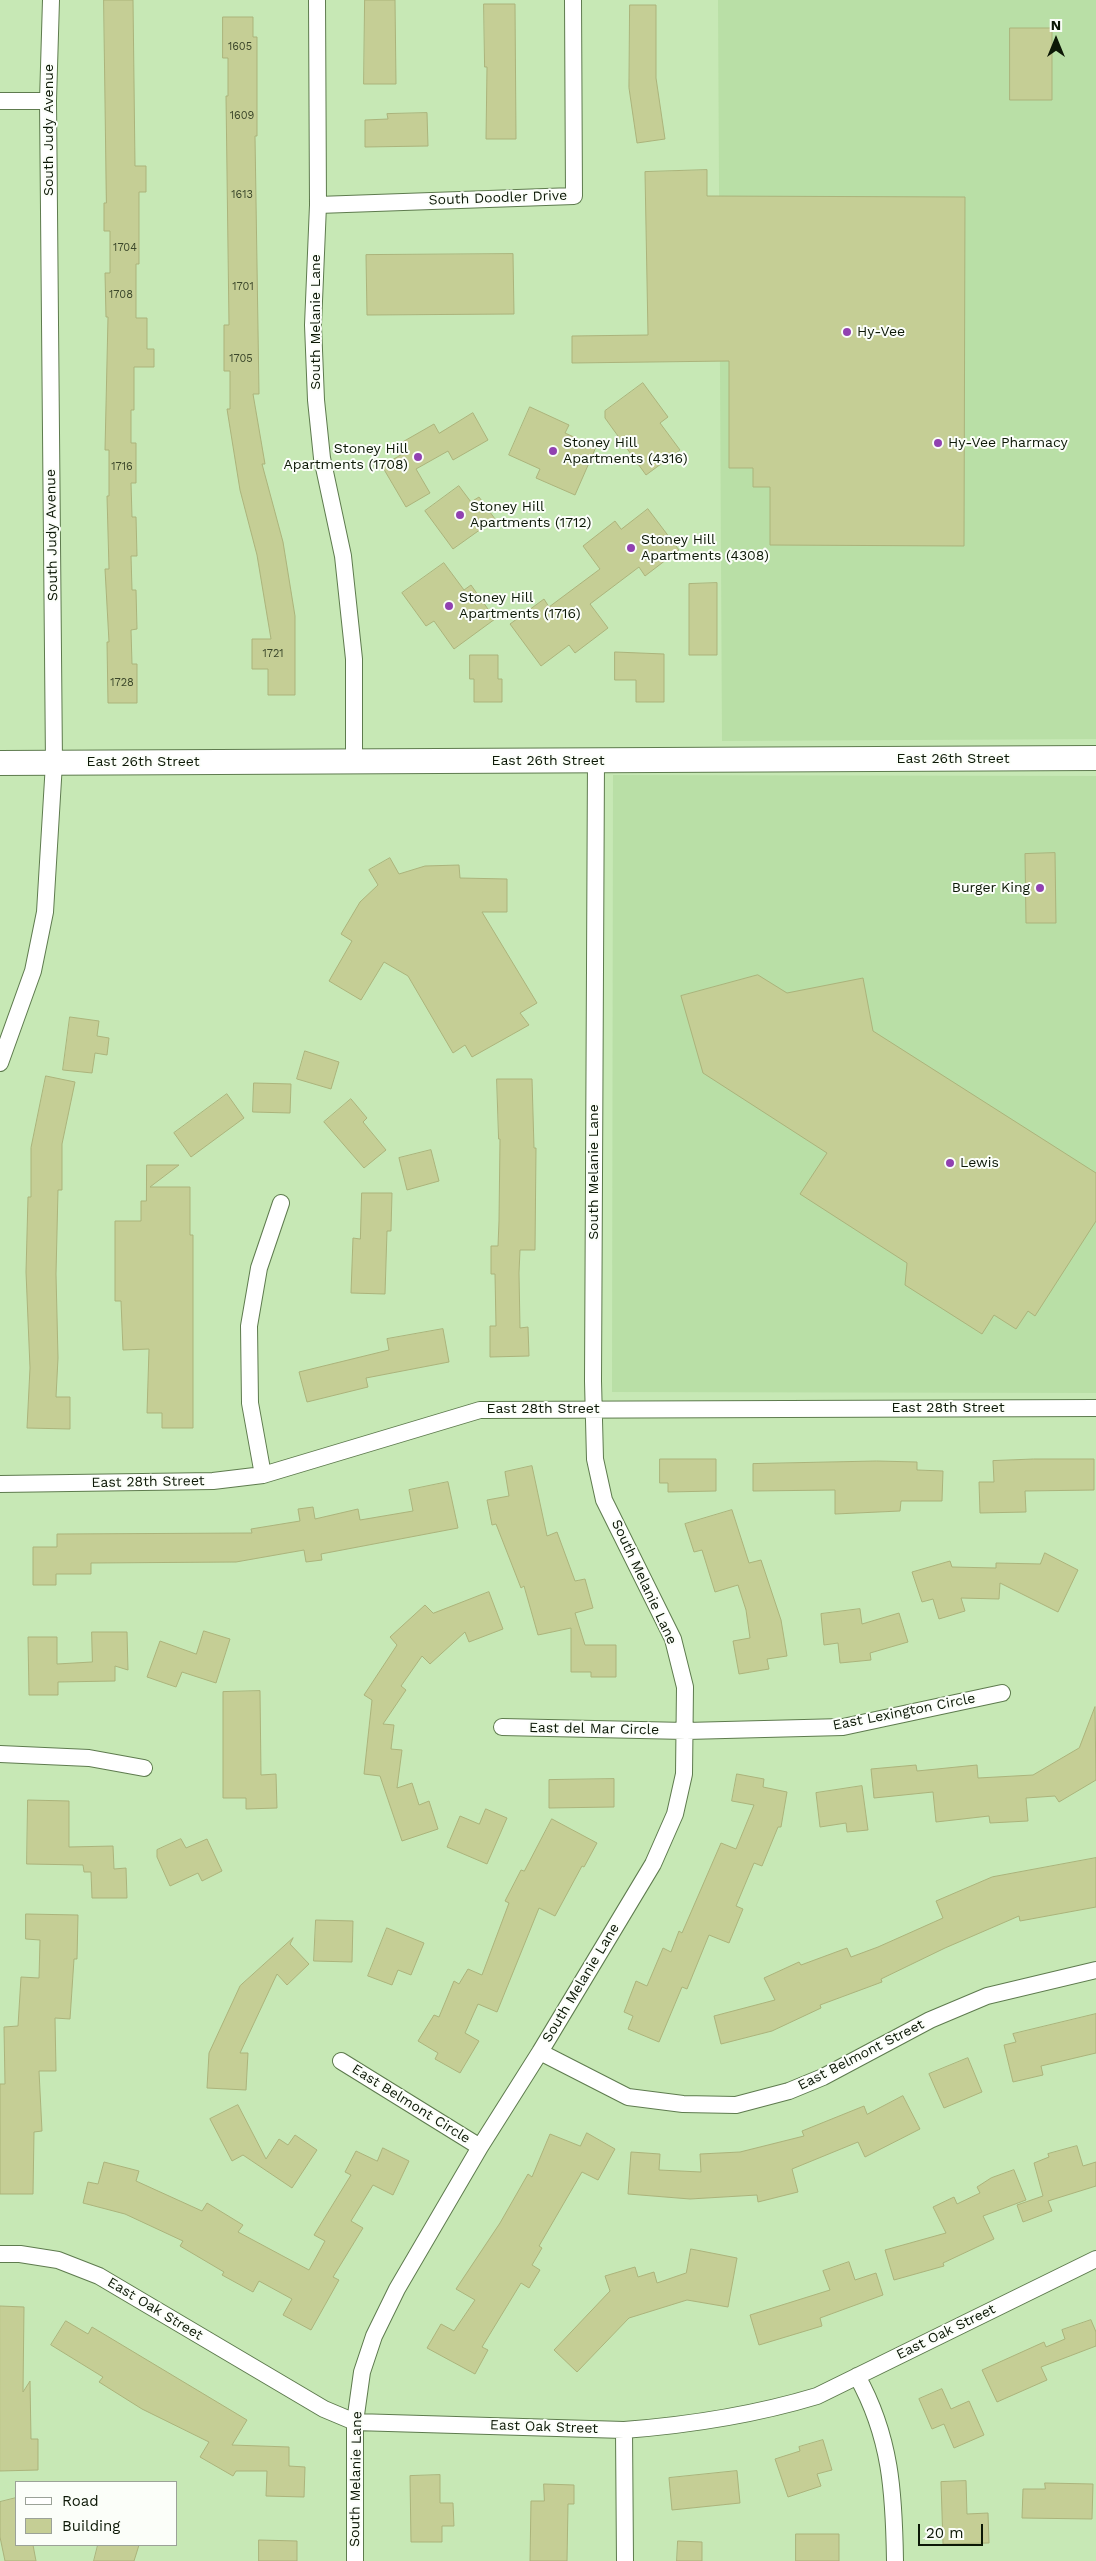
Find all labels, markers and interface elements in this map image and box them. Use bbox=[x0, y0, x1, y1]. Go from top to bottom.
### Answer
north arrow bbox=[1031, 15, 1081, 65]
text: N bbox=[1051, 17, 1061, 33]
house number: 1605 bbox=[228, 40, 252, 54]
street label: South Judy Avenue bbox=[41, 64, 57, 196]
house number: 1609 bbox=[230, 109, 254, 123]
street label: South Doodler Drive bbox=[428, 187, 568, 209]
house number: 1613 bbox=[231, 188, 253, 202]
house number: 1704 bbox=[113, 241, 137, 255]
street label: South Melanie Lane bbox=[308, 254, 324, 390]
house number: 1701 bbox=[232, 280, 254, 294]
house number: 1708 bbox=[109, 288, 133, 302]
place label: Hy-Vee bbox=[857, 324, 905, 340]
marker: Hy-Vee bbox=[841, 326, 853, 338]
house number: 1705 bbox=[229, 352, 253, 366]
place label: Stoney Hill Apartments (4316) bbox=[563, 435, 688, 468]
place label: Hy-Vee Pharmacy bbox=[948, 435, 1068, 451]
marker: Hy-Vee Pharmacy bbox=[932, 437, 944, 449]
place label: Stoney Hill Apartments (1708) bbox=[283, 441, 408, 474]
marker: Stoney Hill Apartments (4316) bbox=[547, 445, 559, 457]
marker: Stoney Hill Apartments (1708) bbox=[412, 451, 424, 463]
house number: 1716 bbox=[111, 460, 133, 474]
street label: South Judy Avenue bbox=[42, 469, 62, 601]
place label: Stoney Hill Apartments (1712) bbox=[470, 499, 591, 532]
marker: Stoney Hill Apartments (1712) bbox=[454, 509, 466, 521]
place label: Stoney Hill Apartments (4308) bbox=[641, 532, 769, 564]
marker: Stoney Hill Apartments (4308) bbox=[625, 542, 637, 554]
place label: Stoney Hill Apartments (1716) bbox=[459, 590, 581, 622]
marker: Stoney Hill Apartments (1716) bbox=[443, 600, 455, 612]
house number: 1721 bbox=[262, 647, 284, 661]
house number: 1728 bbox=[110, 676, 134, 690]
street label: East 26th Street bbox=[897, 751, 1009, 767]
street label: East 26th Street bbox=[492, 753, 604, 769]
street label: East 26th Street bbox=[87, 754, 199, 770]
place label: Burger King bbox=[952, 880, 1030, 896]
marker: Burger King bbox=[1034, 882, 1046, 894]
street label: South Melanie Lane bbox=[586, 1104, 602, 1240]
place label: Lewis bbox=[960, 1155, 999, 1171]
marker: Lewis bbox=[944, 1157, 956, 1169]
street label: East 28th Street bbox=[891, 1400, 1005, 1416]
street label: East 28th Street bbox=[486, 1401, 600, 1417]
street label: East 28th Street bbox=[91, 1473, 205, 1491]
street label: South Melanie Lane bbox=[608, 1517, 680, 1647]
street label: East Lexington Circle bbox=[831, 1690, 977, 1734]
street label: East del Mar Circle bbox=[529, 1719, 659, 1739]
street label: South Melanie Lane bbox=[539, 1921, 623, 2045]
street label: East Belmont Street bbox=[795, 2016, 927, 2094]
street label: East Belmont Circle bbox=[349, 2061, 473, 2147]
street label: East Oak Street bbox=[104, 2274, 206, 2344]
street label: East Oak Street bbox=[894, 2301, 998, 2363]
street label: South Melanie Lane bbox=[346, 2411, 366, 2547]
street label: East Oak Street bbox=[490, 2417, 598, 2437]
legend bbox=[15, 2481, 178, 2546]
text: Road bbox=[62, 2492, 99, 2510]
scale bar bbox=[921, 2514, 986, 2546]
text: Building bbox=[62, 2517, 120, 2535]
text: 20 m bbox=[926, 2524, 964, 2542]

